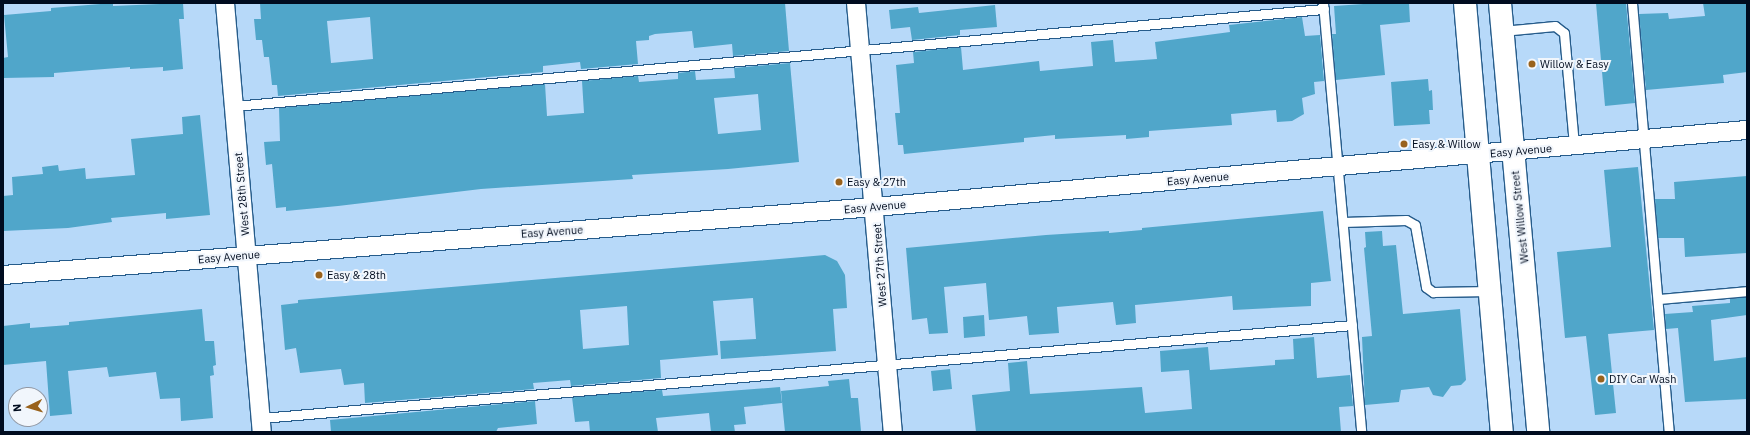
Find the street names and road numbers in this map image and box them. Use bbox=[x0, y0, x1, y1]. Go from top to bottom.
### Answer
street label: Easy Avenue bbox=[1489, 142, 1553, 160]
street label: West 28th Street bbox=[232, 152, 252, 236]
street label: Easy Avenue bbox=[1166, 170, 1230, 188]
street label: West Willow Street bbox=[1509, 170, 1531, 264]
street label: Easy Avenue bbox=[843, 198, 907, 216]
street label: Easy Avenue bbox=[520, 223, 584, 241]
street label: West 27th Street bbox=[871, 223, 889, 307]
street label: Easy Avenue bbox=[197, 248, 261, 266]

